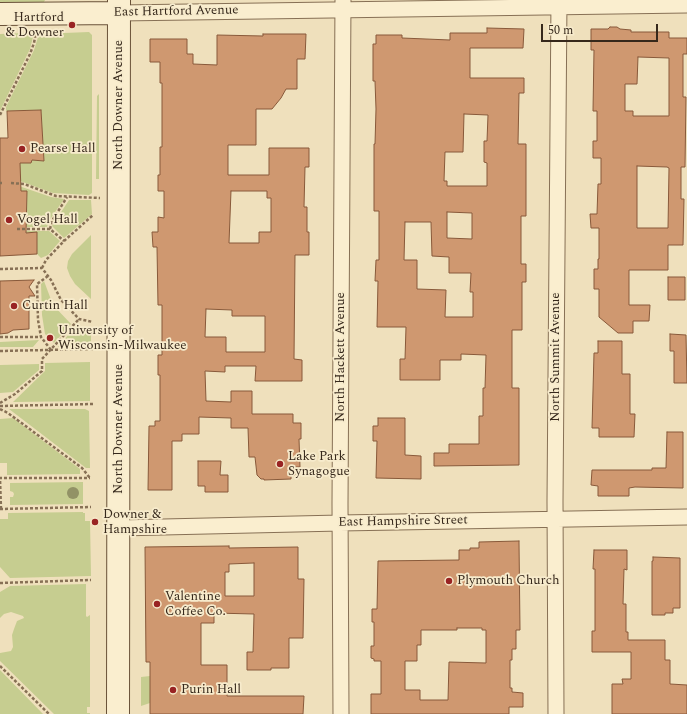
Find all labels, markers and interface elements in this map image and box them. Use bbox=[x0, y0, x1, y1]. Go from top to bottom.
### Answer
street label: East Hartford Avenue bbox=[113, 3, 239, 21]
place label: Hartford & Downer bbox=[6, 10, 64, 41]
scale bar bbox=[543, 16, 660, 42]
marker: Hartford & Downer bbox=[67, 20, 77, 30]
text: 50 m bbox=[548, 21, 573, 40]
street label: North Downer Avenue bbox=[111, 40, 127, 170]
place label: Pearse Hall bbox=[30, 141, 96, 157]
marker: Pearse Hall bbox=[17, 144, 27, 154]
place label: Vogel Hall bbox=[17, 212, 78, 228]
marker: Vogel Hall bbox=[4, 215, 14, 225]
street label: North Hackett Avenue bbox=[333, 292, 349, 422]
street label: North Summit Avenue bbox=[548, 292, 564, 422]
place label: Curtin Hall bbox=[22, 298, 88, 314]
marker: Curtin Hall bbox=[9, 301, 19, 311]
place label: University of Wisconsin-Milwaukee bbox=[58, 323, 187, 354]
marker: University of Wisconsin-Milwaukee bbox=[45, 333, 55, 343]
street label: North Downer Avenue bbox=[111, 364, 127, 494]
place label: Lake Park Synagogue bbox=[288, 449, 350, 480]
marker: Lake Park Synagogue bbox=[275, 459, 285, 469]
place label: Downer & Hampshire bbox=[103, 507, 167, 538]
street label: East Hampshire Street bbox=[338, 513, 468, 531]
marker: Downer & Hampshire bbox=[90, 517, 100, 527]
place label: Plymouth Church bbox=[457, 573, 560, 589]
marker: Plymouth Church bbox=[444, 576, 454, 586]
place label: Valentine Coffee Co. bbox=[165, 589, 226, 620]
marker: Valentine Coffee Co. bbox=[152, 599, 162, 609]
place label: Purin Hall bbox=[181, 682, 241, 698]
marker: Purin Hall bbox=[168, 685, 178, 695]

